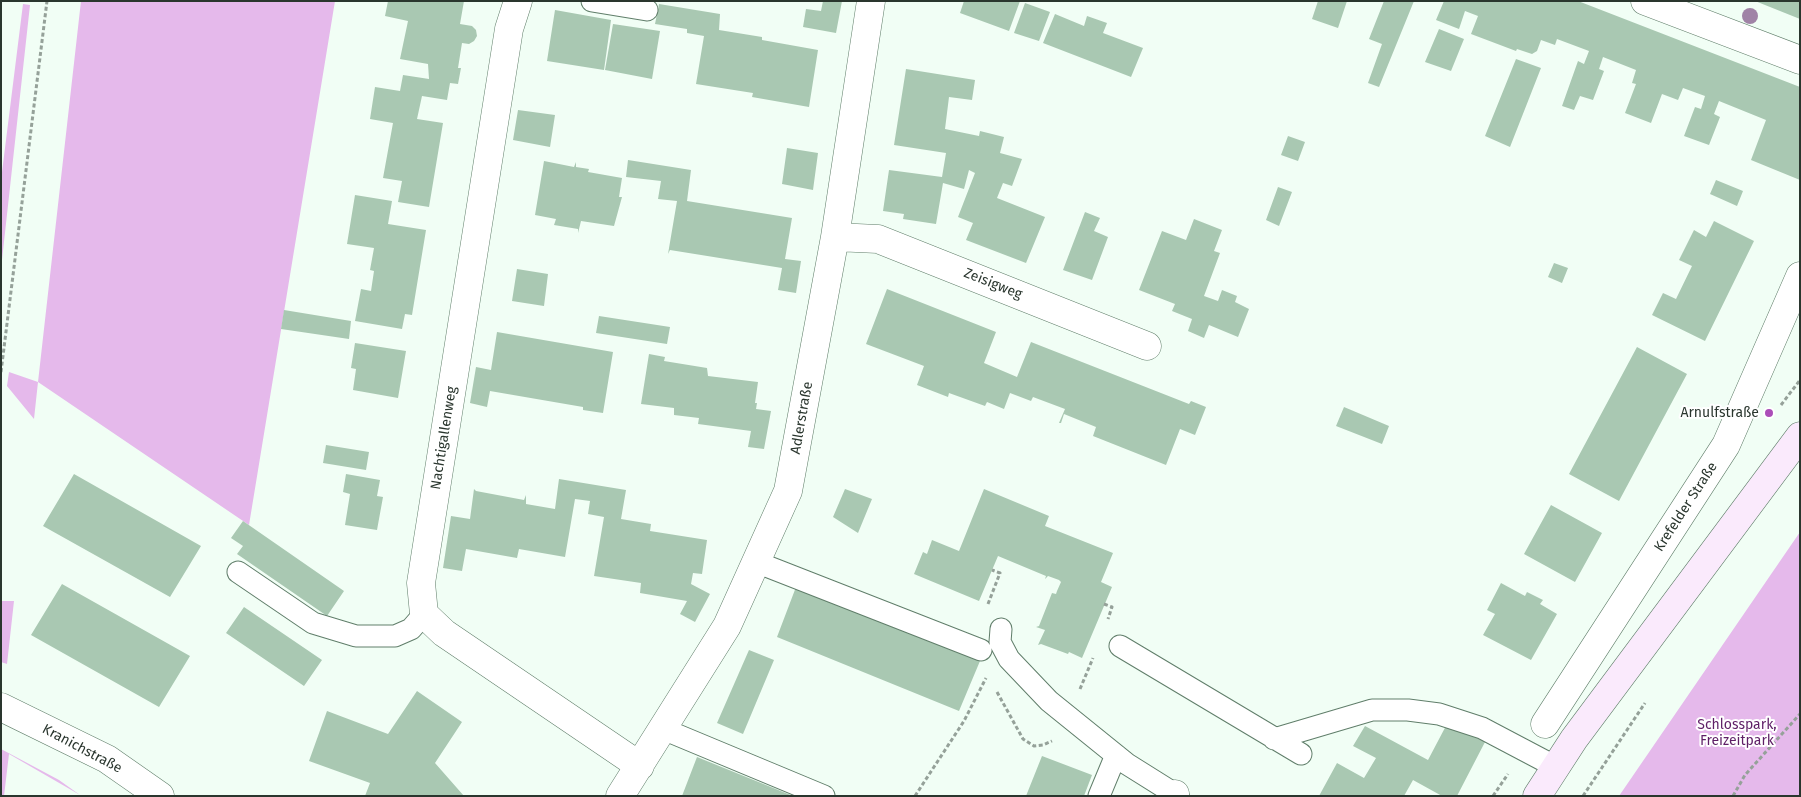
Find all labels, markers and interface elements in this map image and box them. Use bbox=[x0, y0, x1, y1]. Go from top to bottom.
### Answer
street label: Zeisigweg bbox=[961, 265, 1025, 303]
street label: Adlerstraße bbox=[787, 380, 817, 456]
street label: Nachtigallenweg bbox=[428, 385, 460, 491]
place label: Arnulfstraße bbox=[1680, 405, 1759, 421]
marker: Arnulfstraße bbox=[1763, 407, 1775, 419]
street label: Krefelder Straße bbox=[1651, 459, 1721, 555]
park label: Schlosspark, Freizeitpark bbox=[1697, 717, 1777, 750]
street label: Kranichstraße bbox=[39, 721, 125, 777]

